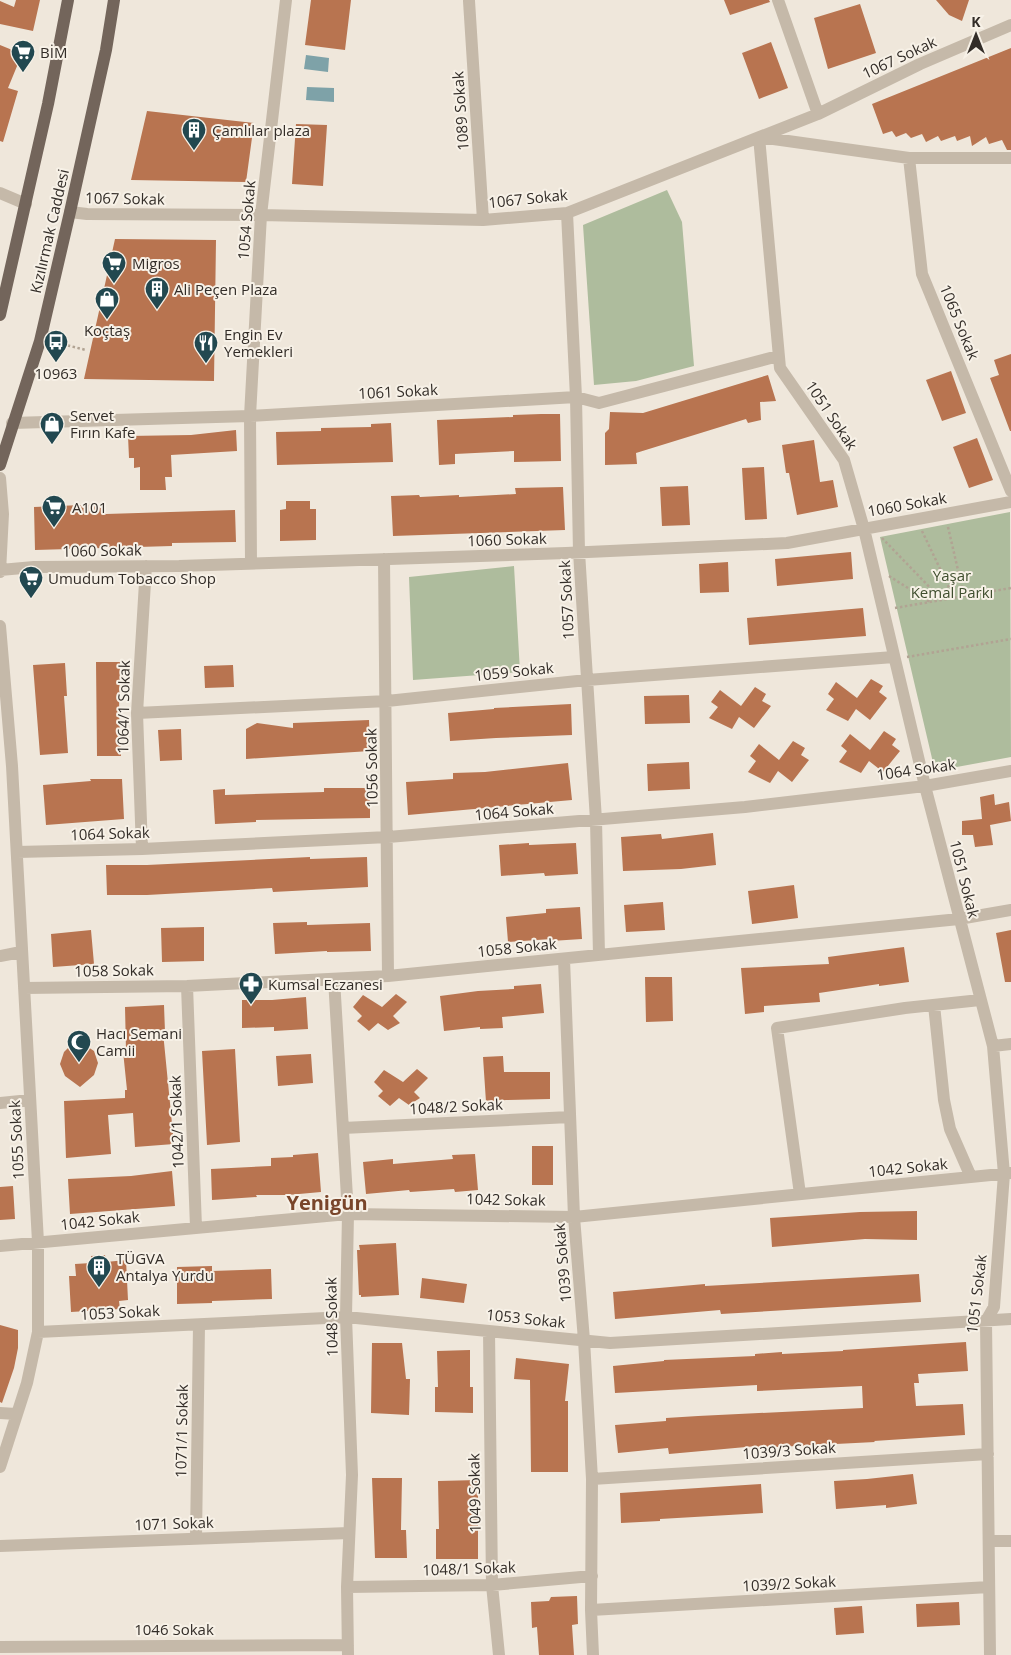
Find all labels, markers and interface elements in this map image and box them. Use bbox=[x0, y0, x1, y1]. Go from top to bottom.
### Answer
north arrow bbox=[951, 10, 1001, 60]
text: K bbox=[971, 12, 981, 31]
street label: 1067 Sokak bbox=[859, 31, 939, 83]
supermarket icon: BİM bbox=[10, 39, 36, 73]
place label: BİM bbox=[40, 42, 67, 62]
street label: 1089 Sokak bbox=[447, 71, 473, 151]
building icon: Çamlılar plaza bbox=[181, 117, 207, 151]
place label: Çamlılar plaza bbox=[212, 120, 310, 140]
street label: Kızılırmak Caddesi bbox=[25, 167, 73, 295]
street label: 1054 Sokak bbox=[233, 179, 259, 261]
street label: 1067 Sokak bbox=[487, 184, 569, 212]
street label: 1067 Sokak bbox=[85, 187, 165, 209]
supermarket icon: Migros bbox=[101, 250, 127, 284]
place label: Migros bbox=[132, 253, 180, 273]
building icon: Ali Peçen Plaza bbox=[144, 276, 170, 310]
place label: Ali Peçen Plaza bbox=[174, 279, 278, 299]
street label: 1065 Sokak bbox=[936, 281, 984, 363]
shop icon: Koçtaş bbox=[94, 286, 120, 320]
place label: Koçtaş bbox=[84, 320, 130, 340]
place label: Engin Ev Yemekleri bbox=[224, 324, 293, 361]
bus stop icon: 10963 bbox=[43, 329, 69, 363]
restaurant icon: Engin Ev Yemekleri bbox=[193, 330, 219, 364]
place label: 10963 bbox=[35, 363, 77, 383]
street label: 1051 Sokak bbox=[801, 376, 863, 454]
street label: 1061 Sokak bbox=[358, 379, 438, 403]
place label: Servet Fırın Kafe bbox=[70, 405, 136, 442]
shop icon: Servet Fırın Kafe bbox=[39, 411, 65, 445]
street label: 1060 Sokak bbox=[866, 487, 948, 521]
supermarket icon: A101 bbox=[41, 494, 67, 528]
place label: A101 bbox=[72, 497, 107, 517]
street label: 1060 Sokak bbox=[467, 528, 547, 550]
street label: 1060 Sokak bbox=[62, 539, 142, 561]
street label: 1057 Sokak bbox=[554, 560, 578, 640]
supermarket icon: Umudum Tobacco Shop bbox=[18, 565, 44, 599]
park label: Yaşar Kemal Parkı bbox=[911, 565, 993, 602]
place label: Umudum Tobacco Shop bbox=[48, 568, 216, 588]
street label: 1059 Sokak bbox=[473, 657, 555, 685]
street label: 1064/1 Sokak bbox=[112, 660, 134, 754]
street label: 1056 Sokak bbox=[360, 728, 382, 808]
street label: 1064 Sokak bbox=[875, 754, 957, 784]
street label: 1064 Sokak bbox=[473, 798, 555, 824]
street label: 1064 Sokak bbox=[70, 822, 150, 844]
street label: 1051 Sokak bbox=[946, 838, 984, 920]
street label: 1058 Sokak bbox=[476, 933, 558, 961]
street label: 1058 Sokak bbox=[74, 959, 154, 981]
pharmacy icon: Kumsal Eczanesi bbox=[238, 971, 264, 1005]
place label: Kumsal Eczanesi bbox=[268, 974, 383, 994]
place label: Hacı Semani Camii bbox=[96, 1023, 182, 1060]
mosque icon: Hacı Semani Camii bbox=[66, 1029, 92, 1063]
street label: 1042/1 Sokak bbox=[164, 1075, 188, 1169]
street label: 1048/2 Sokak bbox=[409, 1094, 503, 1118]
street label: 1055 Sokak bbox=[4, 1100, 28, 1180]
street label: 1042 Sokak bbox=[867, 1153, 949, 1181]
street label: 1042 Sokak bbox=[466, 1188, 546, 1210]
district label: Yenigün bbox=[286, 1189, 368, 1216]
street label: 1042 Sokak bbox=[59, 1206, 141, 1234]
street label: 1039 Sokak bbox=[549, 1222, 575, 1304]
place label: TÜGVA Antalya Yurdu bbox=[116, 1248, 214, 1285]
street label: 1051 Sokak bbox=[961, 1253, 991, 1335]
building icon: TÜGVA Antalya Yurdu bbox=[86, 1254, 112, 1288]
street label: 1048 Sokak bbox=[320, 1277, 342, 1357]
street label: 1053 Sokak bbox=[80, 1300, 160, 1324]
street label: 1053 Sokak bbox=[485, 1304, 567, 1332]
street label: 1071/1 Sokak bbox=[170, 1384, 192, 1478]
street label: 1039/3 Sokak bbox=[742, 1437, 837, 1463]
street label: 1049 Sokak bbox=[463, 1453, 485, 1533]
street label: 1071 Sokak bbox=[134, 1512, 214, 1534]
street label: 1048/1 Sokak bbox=[422, 1556, 516, 1580]
street label: 1039/2 Sokak bbox=[742, 1571, 836, 1595]
street label: 1046 Sokak bbox=[134, 1619, 214, 1639]

